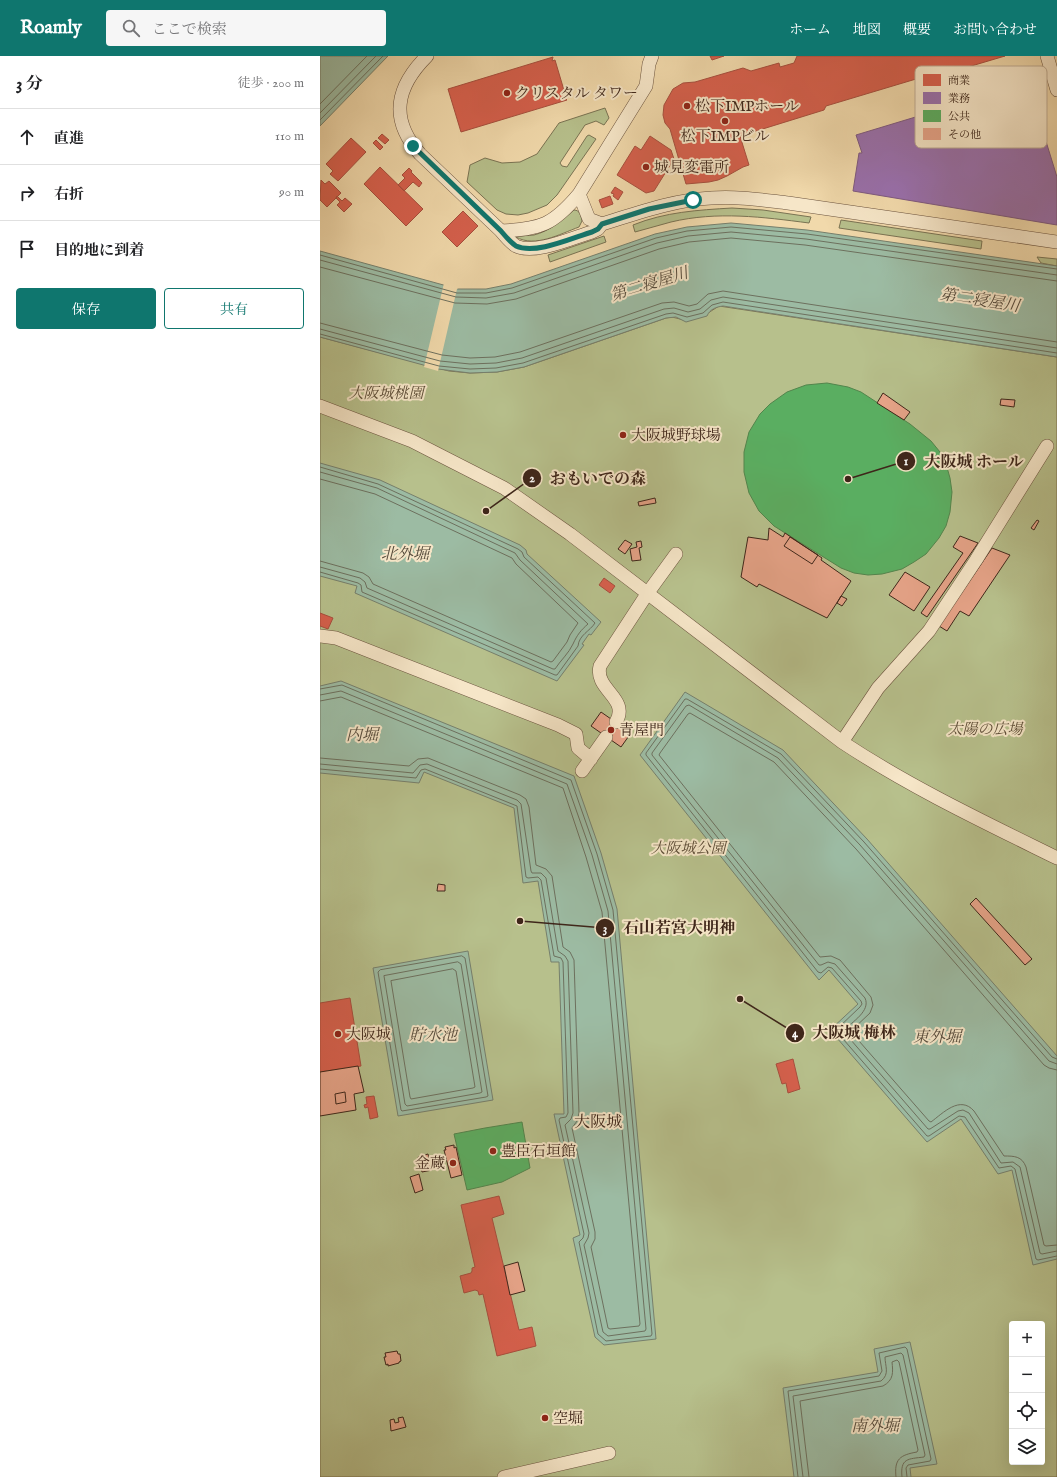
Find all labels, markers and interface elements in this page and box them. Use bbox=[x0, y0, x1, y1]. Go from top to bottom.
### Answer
search box bbox=[106, 10, 386, 46]
text: Roamly bbox=[20, 16, 82, 40]
icon: search bbox=[120, 17, 142, 39]
text: ここで検索 bbox=[152, 20, 227, 39]
text: ホーム bbox=[789, 21, 831, 39]
text: 地図 bbox=[853, 21, 881, 39]
text: 概要 bbox=[903, 21, 931, 39]
text: お問い合わせ bbox=[953, 21, 1037, 39]
legend bbox=[915, 66, 1047, 148]
text: 3 分 bbox=[16, 74, 43, 95]
text: 商業 bbox=[948, 74, 970, 88]
text: 徒歩 · 200 m bbox=[238, 75, 304, 92]
place label: クリスタル タワー bbox=[515, 84, 638, 103]
marker: クリスタル タワー bbox=[502, 88, 512, 98]
text: 業務 bbox=[948, 92, 970, 106]
place label: 松下IMPホール bbox=[695, 97, 799, 116]
marker: 松下IMPホール bbox=[682, 101, 692, 111]
text: 公共 bbox=[948, 110, 970, 124]
marker: 松下IMPビル bbox=[720, 116, 730, 126]
icon: ahead bbox=[16, 126, 38, 148]
place label: 松下IMPビル bbox=[680, 127, 770, 146]
text: 110 m bbox=[275, 128, 304, 145]
text: その他 bbox=[948, 128, 981, 142]
text: 直進 bbox=[54, 129, 84, 148]
route end bbox=[404, 137, 422, 155]
place label: 城見変電所 bbox=[654, 158, 729, 177]
marker: 城見変電所 bbox=[641, 162, 651, 172]
icon: right bbox=[16, 182, 38, 204]
text: 90 m bbox=[279, 184, 304, 201]
text: 右折 bbox=[54, 185, 84, 204]
route start bbox=[684, 191, 702, 209]
icon: arrive bbox=[16, 238, 38, 260]
text: 目的地に到着 bbox=[54, 241, 144, 260]
water label: 第二寝屋川 bbox=[608, 263, 693, 306]
water label: 第二寝屋川 bbox=[939, 285, 1023, 317]
button: 保存 bbox=[16, 288, 156, 329]
button: 共有 bbox=[164, 288, 304, 329]
park label: 大阪城桃園 bbox=[348, 384, 426, 403]
place label: 大阪城野球場 bbox=[631, 426, 721, 445]
marker: 大阪城野球場 bbox=[618, 430, 628, 440]
callout: 大阪城 ホール bbox=[896, 447, 1032, 475]
text: 大阪城 ホール bbox=[924, 453, 1024, 473]
text: 1 bbox=[904, 454, 909, 469]
callout: おもいでの森 bbox=[522, 464, 654, 492]
text: おもいでの森 bbox=[550, 470, 646, 490]
text: 2 bbox=[529, 471, 535, 486]
water label: 北外堀 bbox=[381, 545, 432, 565]
park label: 太陽の広場 bbox=[947, 720, 1024, 739]
place label: 青屋門 bbox=[619, 721, 664, 740]
marker: 青屋門 bbox=[606, 725, 616, 735]
water label: 内堀 bbox=[346, 726, 381, 746]
park label: 大阪城公園 bbox=[650, 839, 728, 858]
callout: 石山若宮大明神 bbox=[595, 914, 743, 942]
text: 石山若宮大明神 bbox=[623, 919, 735, 939]
text: 3 bbox=[603, 921, 607, 936]
callout: 大阪城 梅林 bbox=[785, 1019, 904, 1047]
text: 大阪城 梅林 bbox=[812, 1024, 896, 1044]
place label: 大阪城 bbox=[346, 1025, 391, 1044]
water label: 貯水池 bbox=[409, 1026, 459, 1046]
text: 4 bbox=[792, 1026, 799, 1041]
water label: 東外堀 bbox=[913, 1028, 964, 1048]
marker: 大阪城 bbox=[333, 1029, 343, 1039]
district label: 大阪城 bbox=[574, 1113, 622, 1133]
place label: 豊臣石垣館 bbox=[501, 1142, 576, 1161]
marker: 豊臣石垣館 bbox=[488, 1146, 498, 1156]
place label: 金蔵 bbox=[415, 1154, 445, 1173]
marker: 金蔵 bbox=[448, 1158, 458, 1168]
map controls bbox=[1009, 1321, 1045, 1465]
button: + bbox=[1009, 1321, 1045, 1357]
button: − bbox=[1009, 1357, 1045, 1393]
button: locate bbox=[1009, 1393, 1045, 1429]
place label: 空堀 bbox=[553, 1409, 583, 1428]
marker: 空堀 bbox=[540, 1413, 550, 1423]
water label: 南外堀 bbox=[851, 1417, 902, 1437]
button: layers bbox=[1009, 1429, 1045, 1465]

